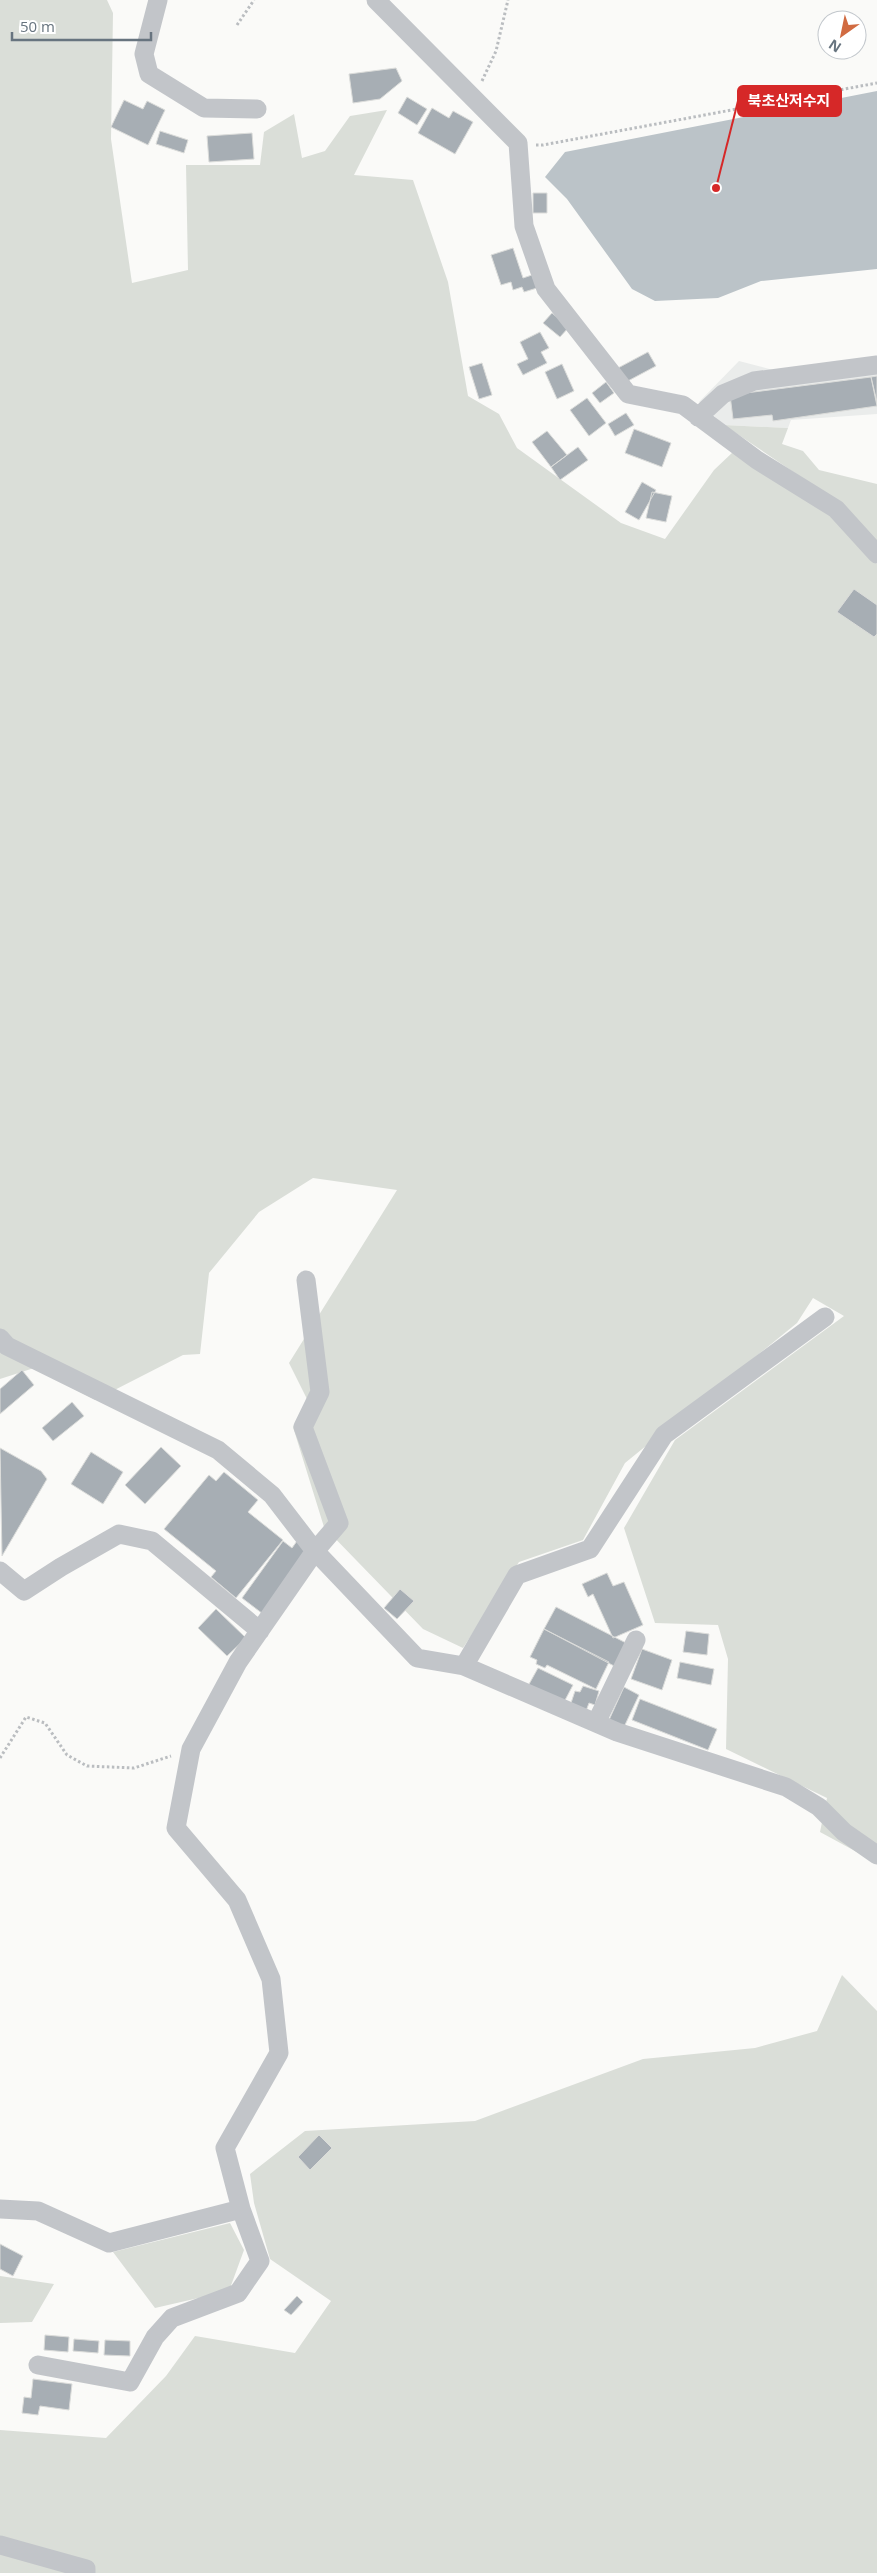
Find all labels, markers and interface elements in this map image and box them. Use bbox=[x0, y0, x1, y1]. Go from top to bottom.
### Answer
scale bar bbox=[12, 10, 151, 42]
north arrow bbox=[817, 10, 867, 60]
text: 50 m bbox=[20, 16, 55, 36]
text: N bbox=[825, 35, 845, 57]
callout: 북초산저수지 bbox=[738, 86, 841, 116]
text: 북초산저수지 bbox=[748, 90, 830, 110]

